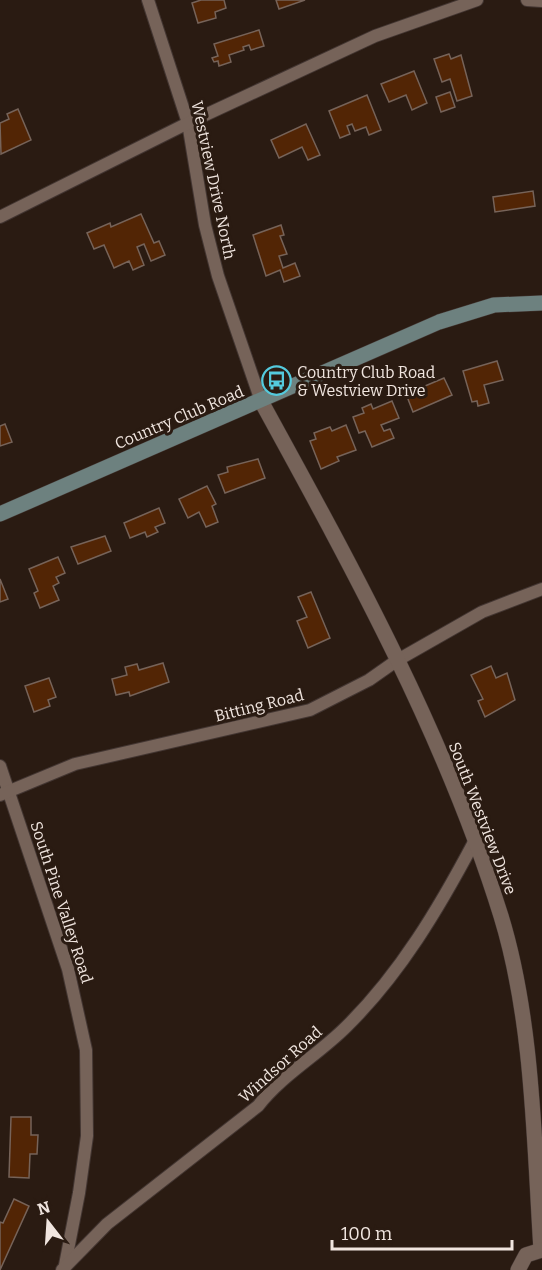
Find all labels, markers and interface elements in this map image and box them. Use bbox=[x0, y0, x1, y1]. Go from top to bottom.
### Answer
street label: Westview Drive North bbox=[187, 99, 240, 261]
place label: Country Club Road & Westview Drive bbox=[297, 363, 436, 400]
bus stop icon: Country Club Road & Westview Drive bbox=[260, 365, 292, 397]
street label: Country Club Road bbox=[112, 381, 247, 453]
street label: Bitting Road bbox=[213, 685, 306, 726]
street label: South Westview Drive bbox=[445, 739, 520, 897]
street label: South Pine Valley Road bbox=[26, 819, 97, 986]
street label: Windsor Road bbox=[235, 1022, 326, 1106]
north arrow bbox=[18, 1192, 78, 1252]
text: N bbox=[35, 1197, 52, 1219]
scale bar bbox=[332, 1213, 512, 1251]
text: 100 m bbox=[341, 1223, 392, 1245]

